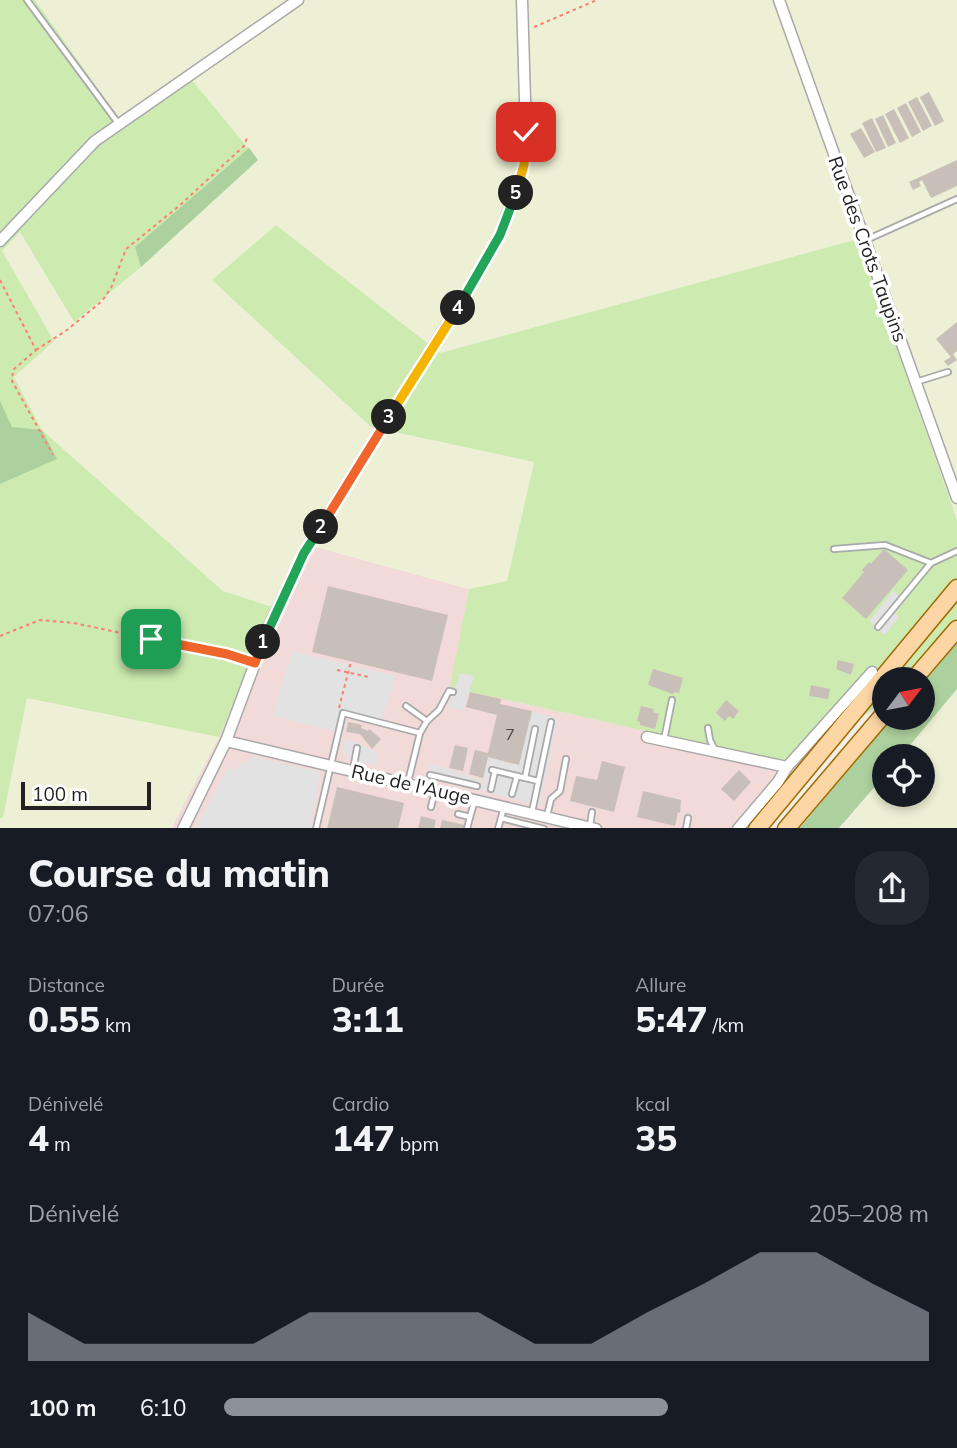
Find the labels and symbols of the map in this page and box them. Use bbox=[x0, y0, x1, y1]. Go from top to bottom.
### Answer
pin bbox=[496, 102, 556, 162]
street label: Rue des Crots Taupins bbox=[823, 153, 913, 345]
pin: 5 bbox=[498, 176, 534, 210]
pin: 4 bbox=[440, 290, 476, 326]
pin: 3 bbox=[372, 400, 406, 434]
pin: 2 bbox=[304, 510, 338, 544]
pin bbox=[121, 609, 181, 669]
pin: 1 bbox=[246, 624, 280, 660]
north arrow bbox=[872, 667, 934, 730]
house number: 7 bbox=[505, 724, 515, 744]
street label: Rue de l'Auge bbox=[349, 759, 473, 809]
scale bar bbox=[21, 780, 150, 811]

